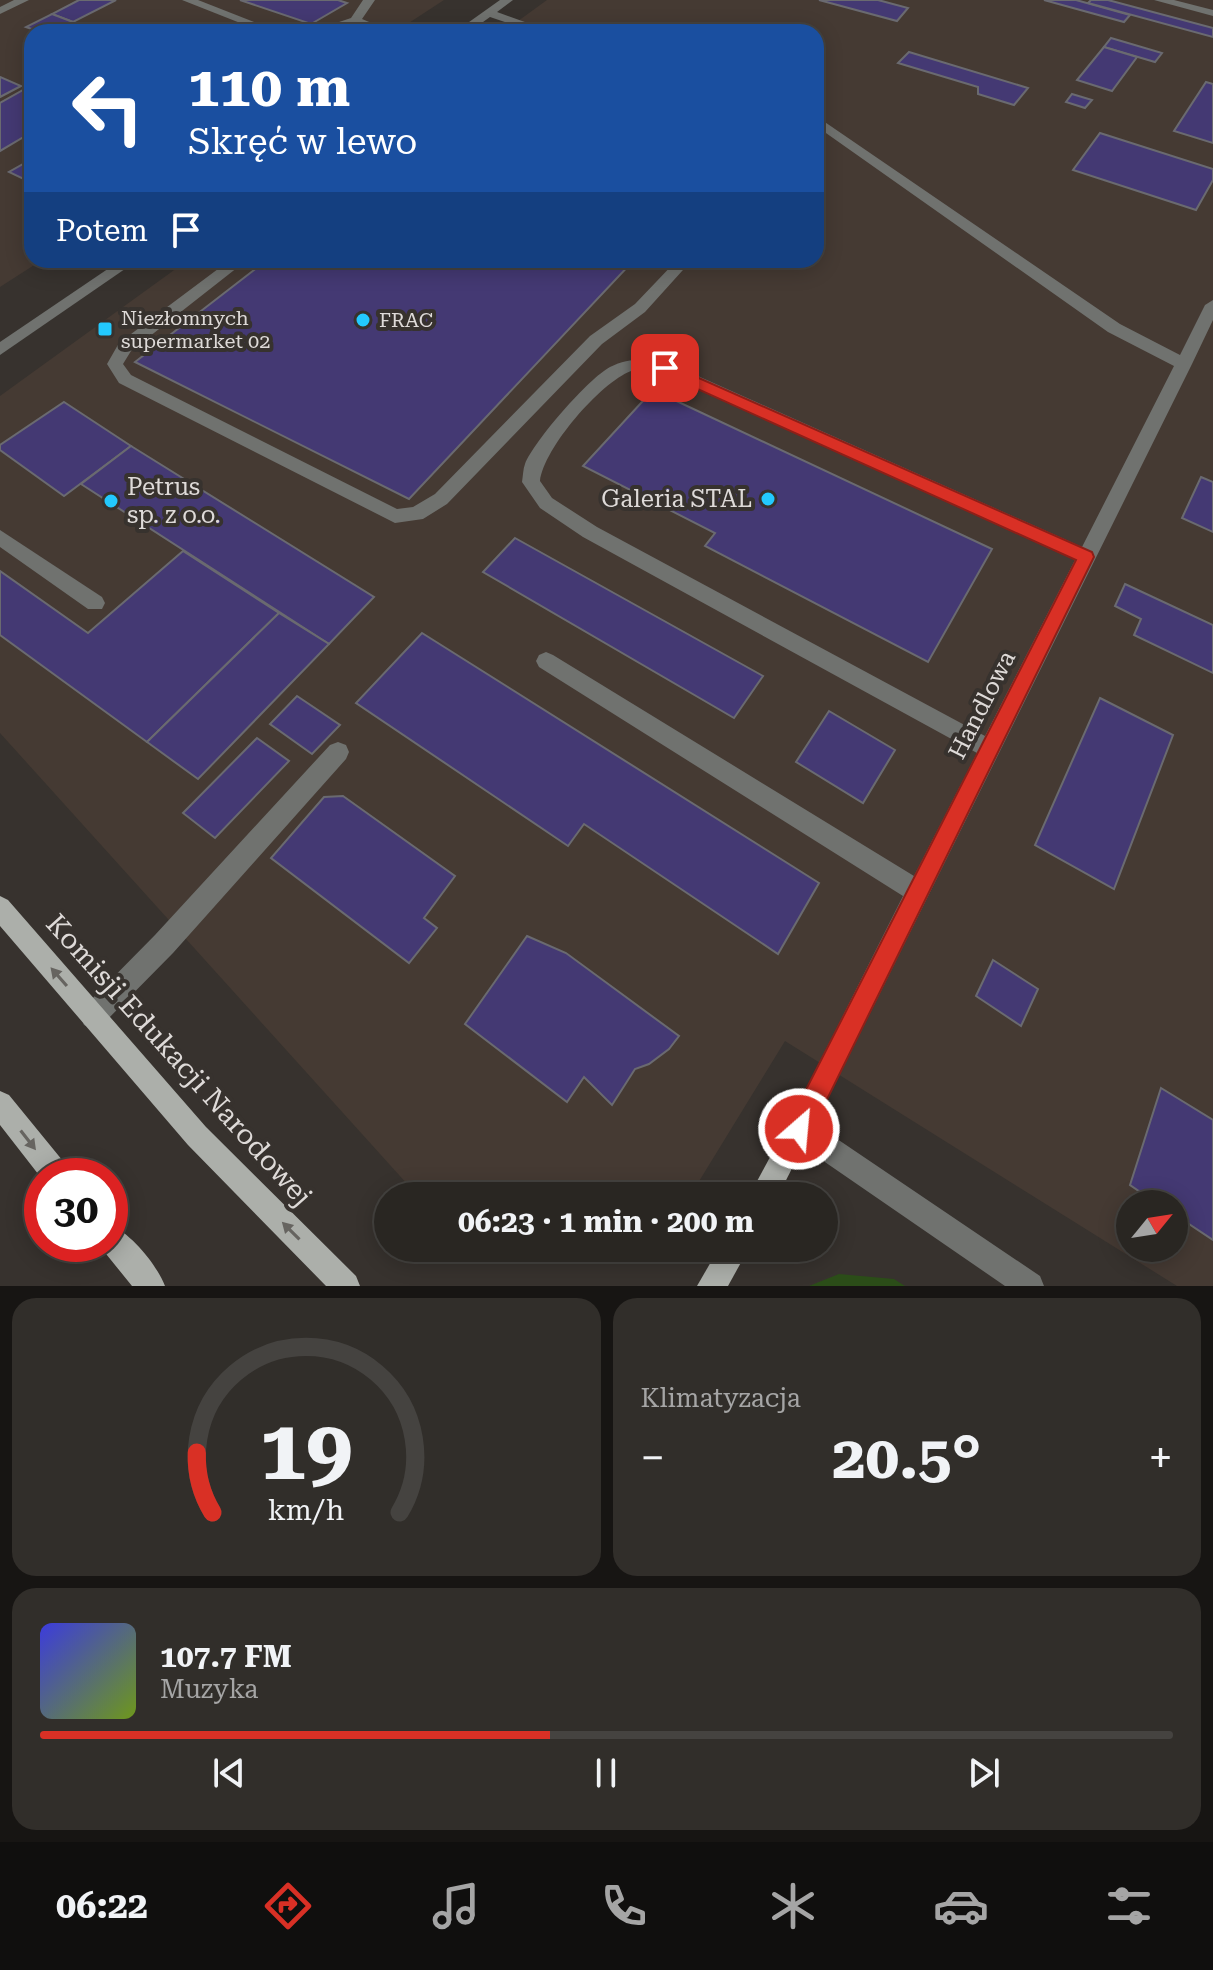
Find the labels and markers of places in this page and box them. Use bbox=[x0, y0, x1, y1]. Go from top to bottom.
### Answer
place label: Niezłomnych supermarket 02 bbox=[121, 306, 270, 353]
place label: FRAC bbox=[379, 308, 433, 332]
marker: FRAC bbox=[354, 311, 372, 329]
marker: Niezłomnych supermarket 02 bbox=[96, 320, 114, 338]
pin bbox=[631, 334, 699, 402]
place label: Petrus sp. z o.o. bbox=[127, 473, 221, 529]
place label: Galeria STAL bbox=[601, 485, 752, 513]
marker: Galeria STAL bbox=[759, 490, 777, 508]
marker: Petrus sp. z o.o. bbox=[102, 492, 120, 510]

